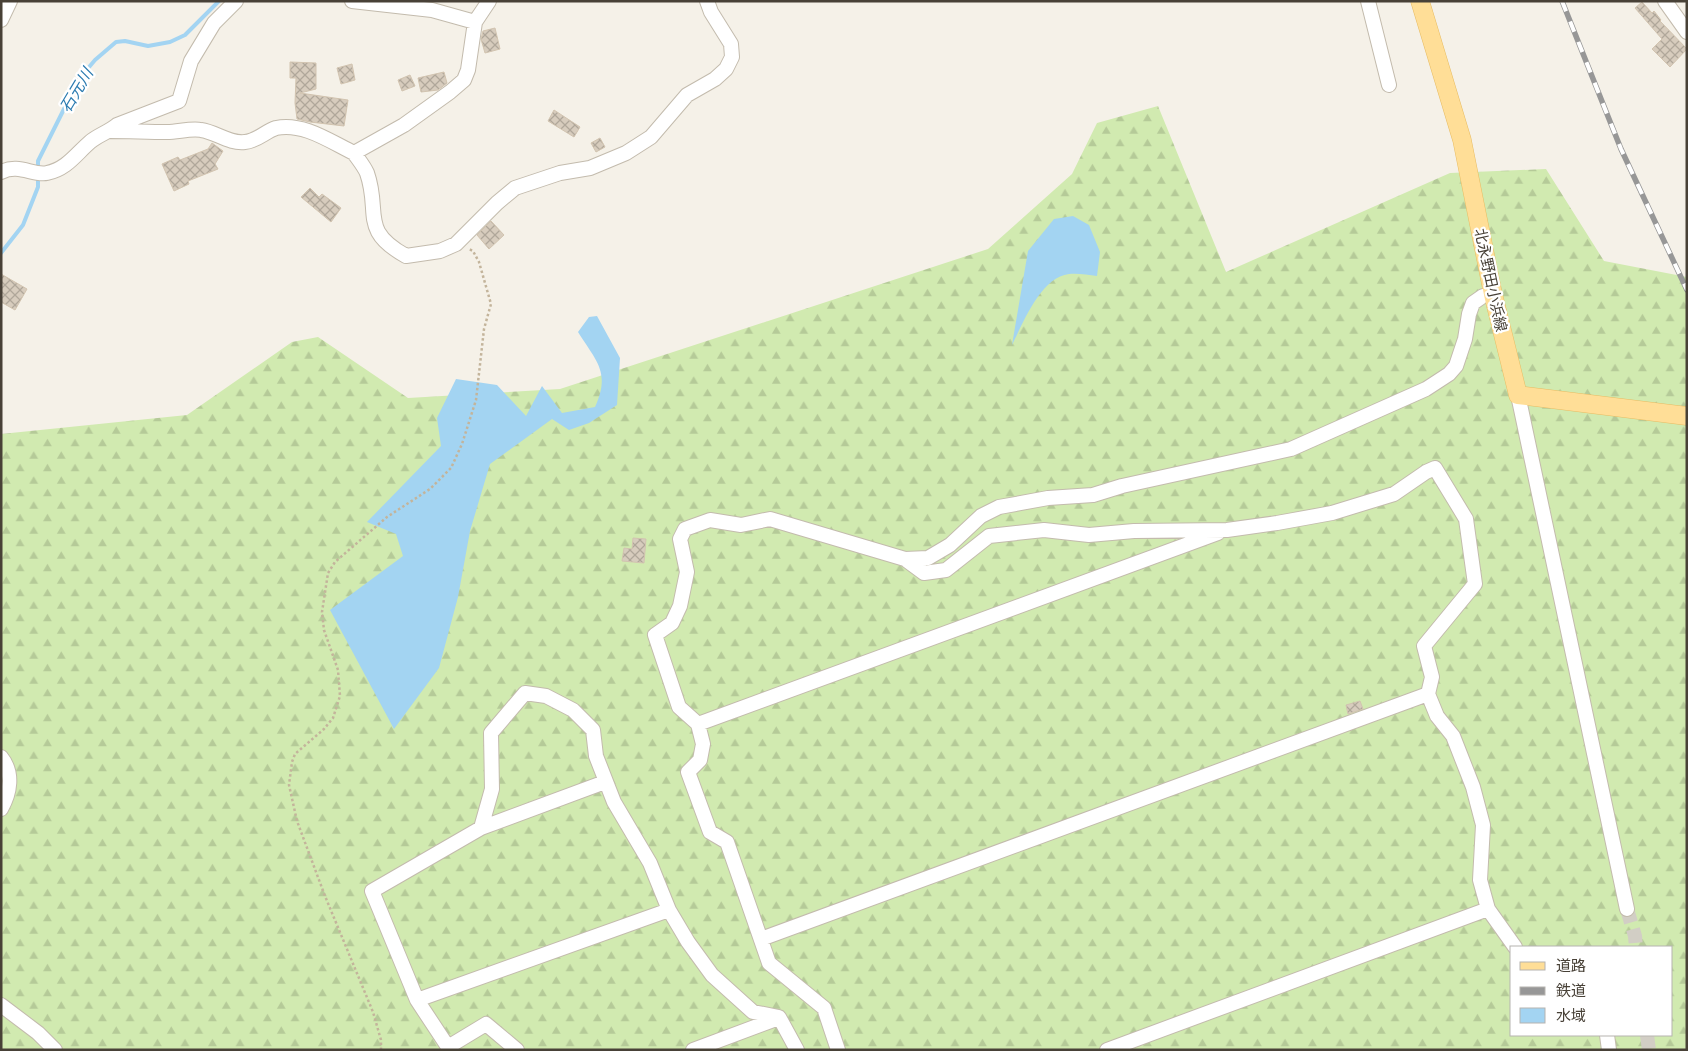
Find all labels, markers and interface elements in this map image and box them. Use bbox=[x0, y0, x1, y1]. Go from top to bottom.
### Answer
water label: 石元川 bbox=[54, 62, 99, 116]
street label: 北永野田小浜線 bbox=[1470, 226, 1512, 334]
legend bbox=[1510, 946, 1673, 1036]
text: 道路 bbox=[1556, 955, 1586, 976]
text: 鉄道 bbox=[1556, 980, 1586, 1001]
text: 水域 bbox=[1556, 1005, 1586, 1026]

